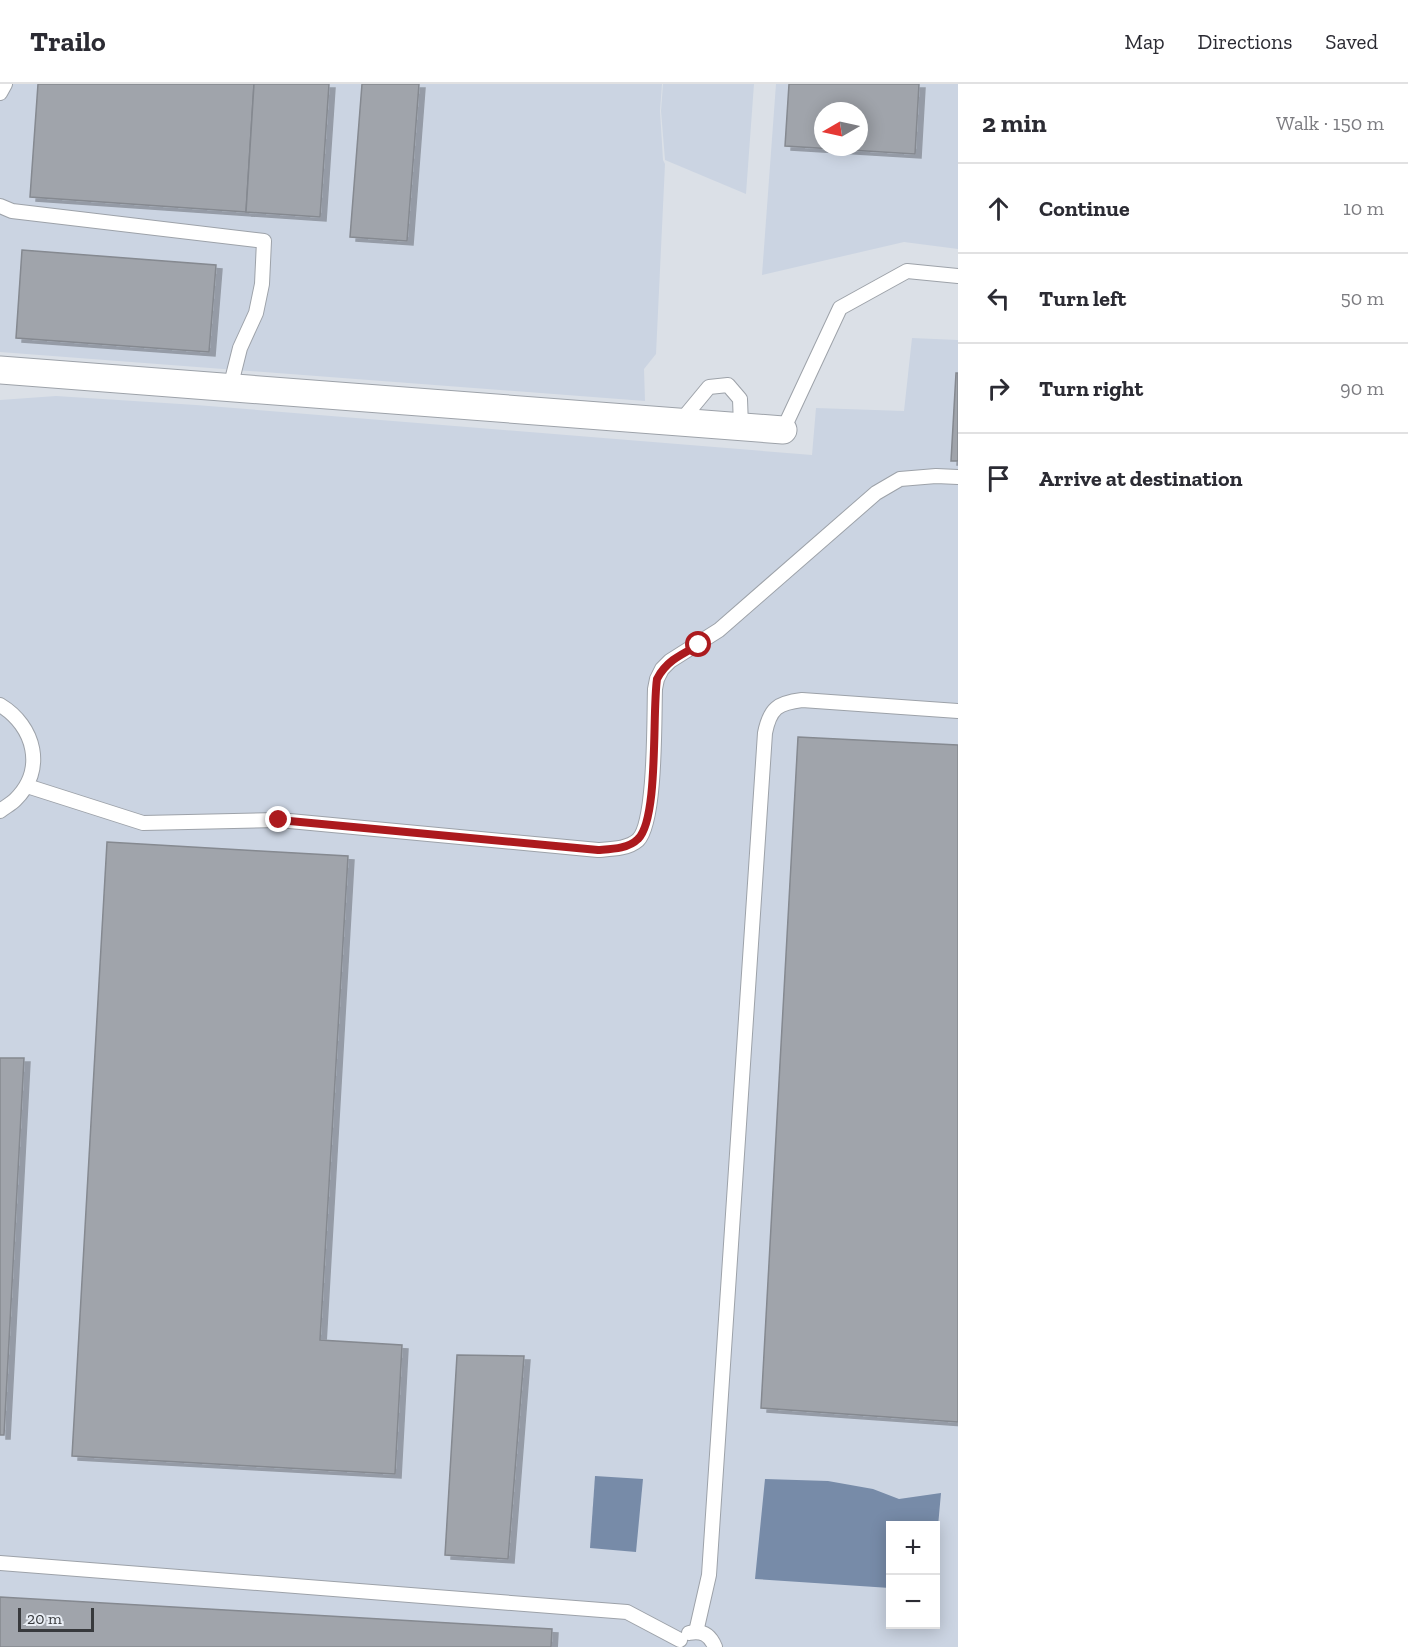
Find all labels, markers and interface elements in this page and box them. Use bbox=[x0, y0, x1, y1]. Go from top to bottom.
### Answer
text: Trailo bbox=[30, 25, 106, 58]
text: Map bbox=[1125, 29, 1165, 54]
text: Directions bbox=[1198, 29, 1292, 54]
text: Saved bbox=[1325, 29, 1378, 54]
north arrow bbox=[814, 102, 868, 156]
text: 2 min bbox=[982, 107, 1047, 139]
text: Walk · 150 m bbox=[1276, 111, 1384, 135]
icon: ahead bbox=[982, 192, 1015, 225]
text: Continue bbox=[1039, 195, 1130, 222]
text: 10 m bbox=[1343, 196, 1384, 220]
icon: left bbox=[982, 282, 1015, 315]
text: Turn left bbox=[1039, 285, 1126, 312]
text: 50 m bbox=[1340, 286, 1384, 310]
icon: right bbox=[982, 372, 1015, 405]
text: Turn right bbox=[1039, 375, 1143, 402]
text: 90 m bbox=[1340, 376, 1384, 400]
icon: arrive bbox=[982, 462, 1015, 495]
text: Arrive at destination bbox=[1039, 465, 1242, 492]
route start bbox=[685, 631, 711, 657]
route end bbox=[265, 806, 291, 832]
map controls bbox=[886, 1521, 940, 1629]
button: + bbox=[886, 1521, 940, 1575]
button: − bbox=[886, 1575, 940, 1629]
scale bar bbox=[18, 1605, 94, 1632]
text: 20 m bbox=[27, 1609, 62, 1628]

